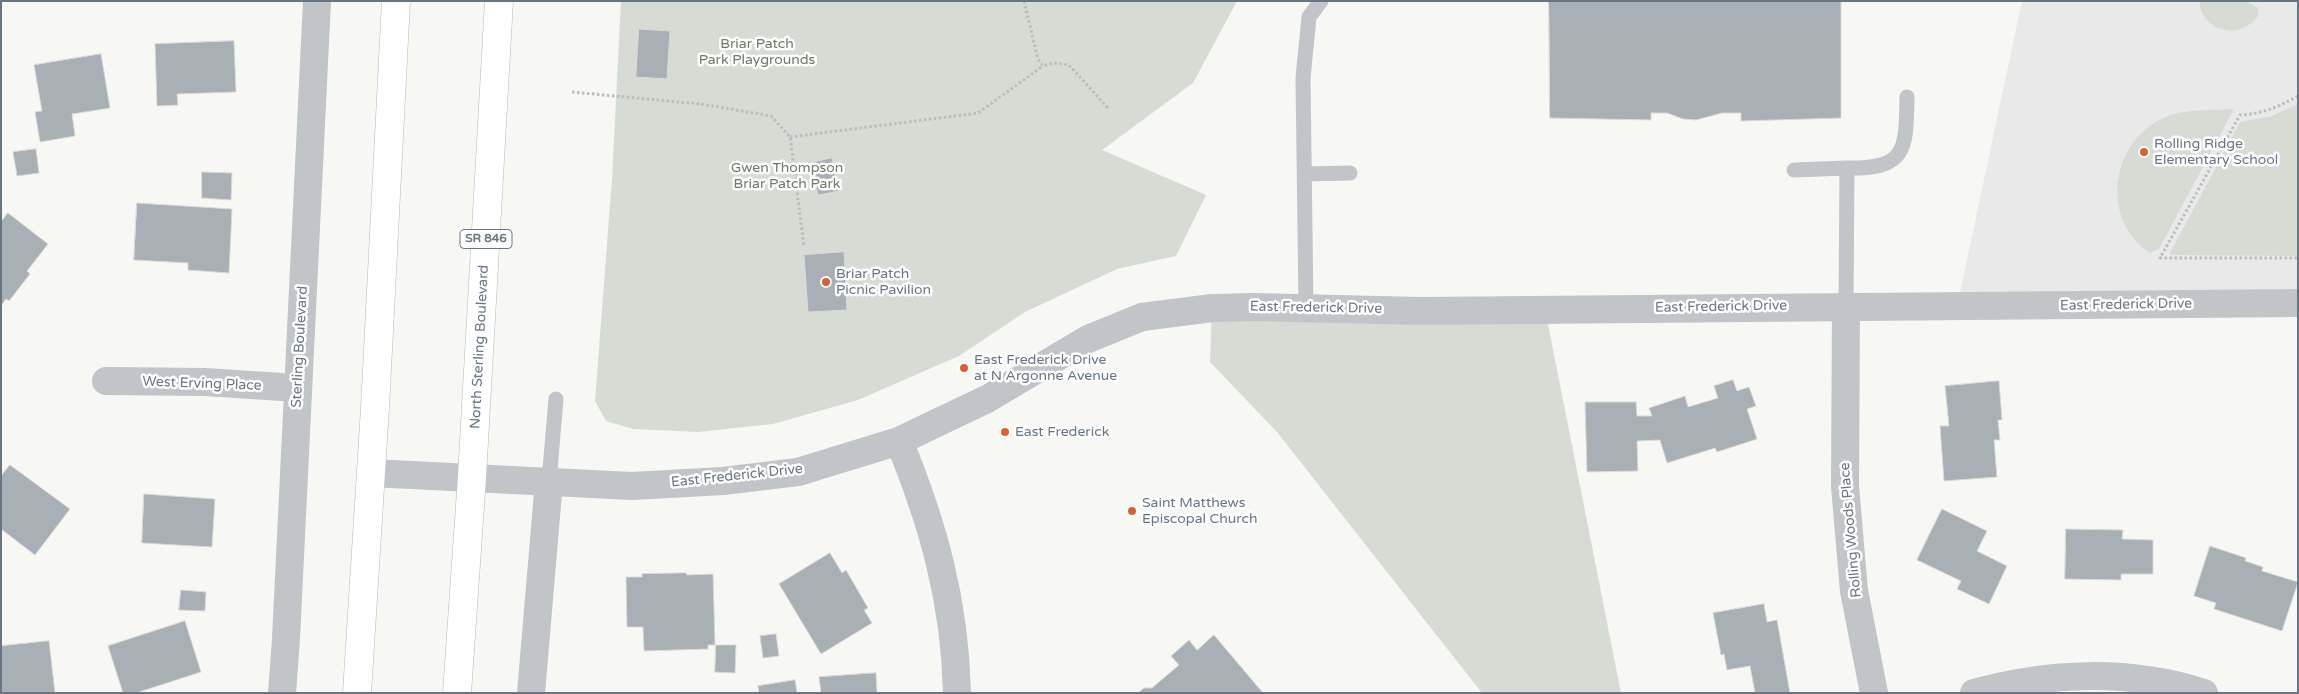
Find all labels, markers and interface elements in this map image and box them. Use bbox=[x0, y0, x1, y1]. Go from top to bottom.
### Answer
park label: Briar Patch Park Playgrounds bbox=[699, 36, 815, 68]
place label: Rolling Ridge Elementary School bbox=[2154, 136, 2278, 168]
marker: Rolling Ridge Elementary School bbox=[2138, 146, 2150, 158]
park label: Gwen Thompson Briar Patch Park bbox=[731, 160, 843, 192]
road number: SR 846 bbox=[460, 230, 512, 248]
street label: North Sterling Boulevard bbox=[467, 264, 493, 430]
place label: Briar Patch Picnic Pavilion bbox=[836, 266, 931, 298]
marker: Briar Patch Picnic Pavilion bbox=[820, 276, 832, 288]
street label: Sterling Boulevard bbox=[288, 286, 312, 408]
street label: East Frederick Drive bbox=[2060, 295, 2192, 315]
street label: East Frederick Drive bbox=[1655, 297, 1787, 317]
street label: East Frederick Drive bbox=[1250, 298, 1382, 318]
place label: East Frederick Drive at N Argonne Avenue bbox=[974, 352, 1117, 384]
marker: East Frederick Drive at N Argonne Avenue bbox=[958, 362, 970, 374]
street label: West Erving Place bbox=[142, 374, 262, 394]
place label: East Frederick bbox=[1015, 424, 1109, 440]
marker: East Frederick bbox=[999, 426, 1011, 438]
street label: East Frederick Drive bbox=[670, 461, 804, 491]
street label: Rolling Woods Place bbox=[1837, 462, 1865, 598]
place label: Saint Matthews Episcopal Church bbox=[1142, 495, 1257, 528]
marker: Saint Matthews Episcopal Church bbox=[1126, 505, 1138, 517]

